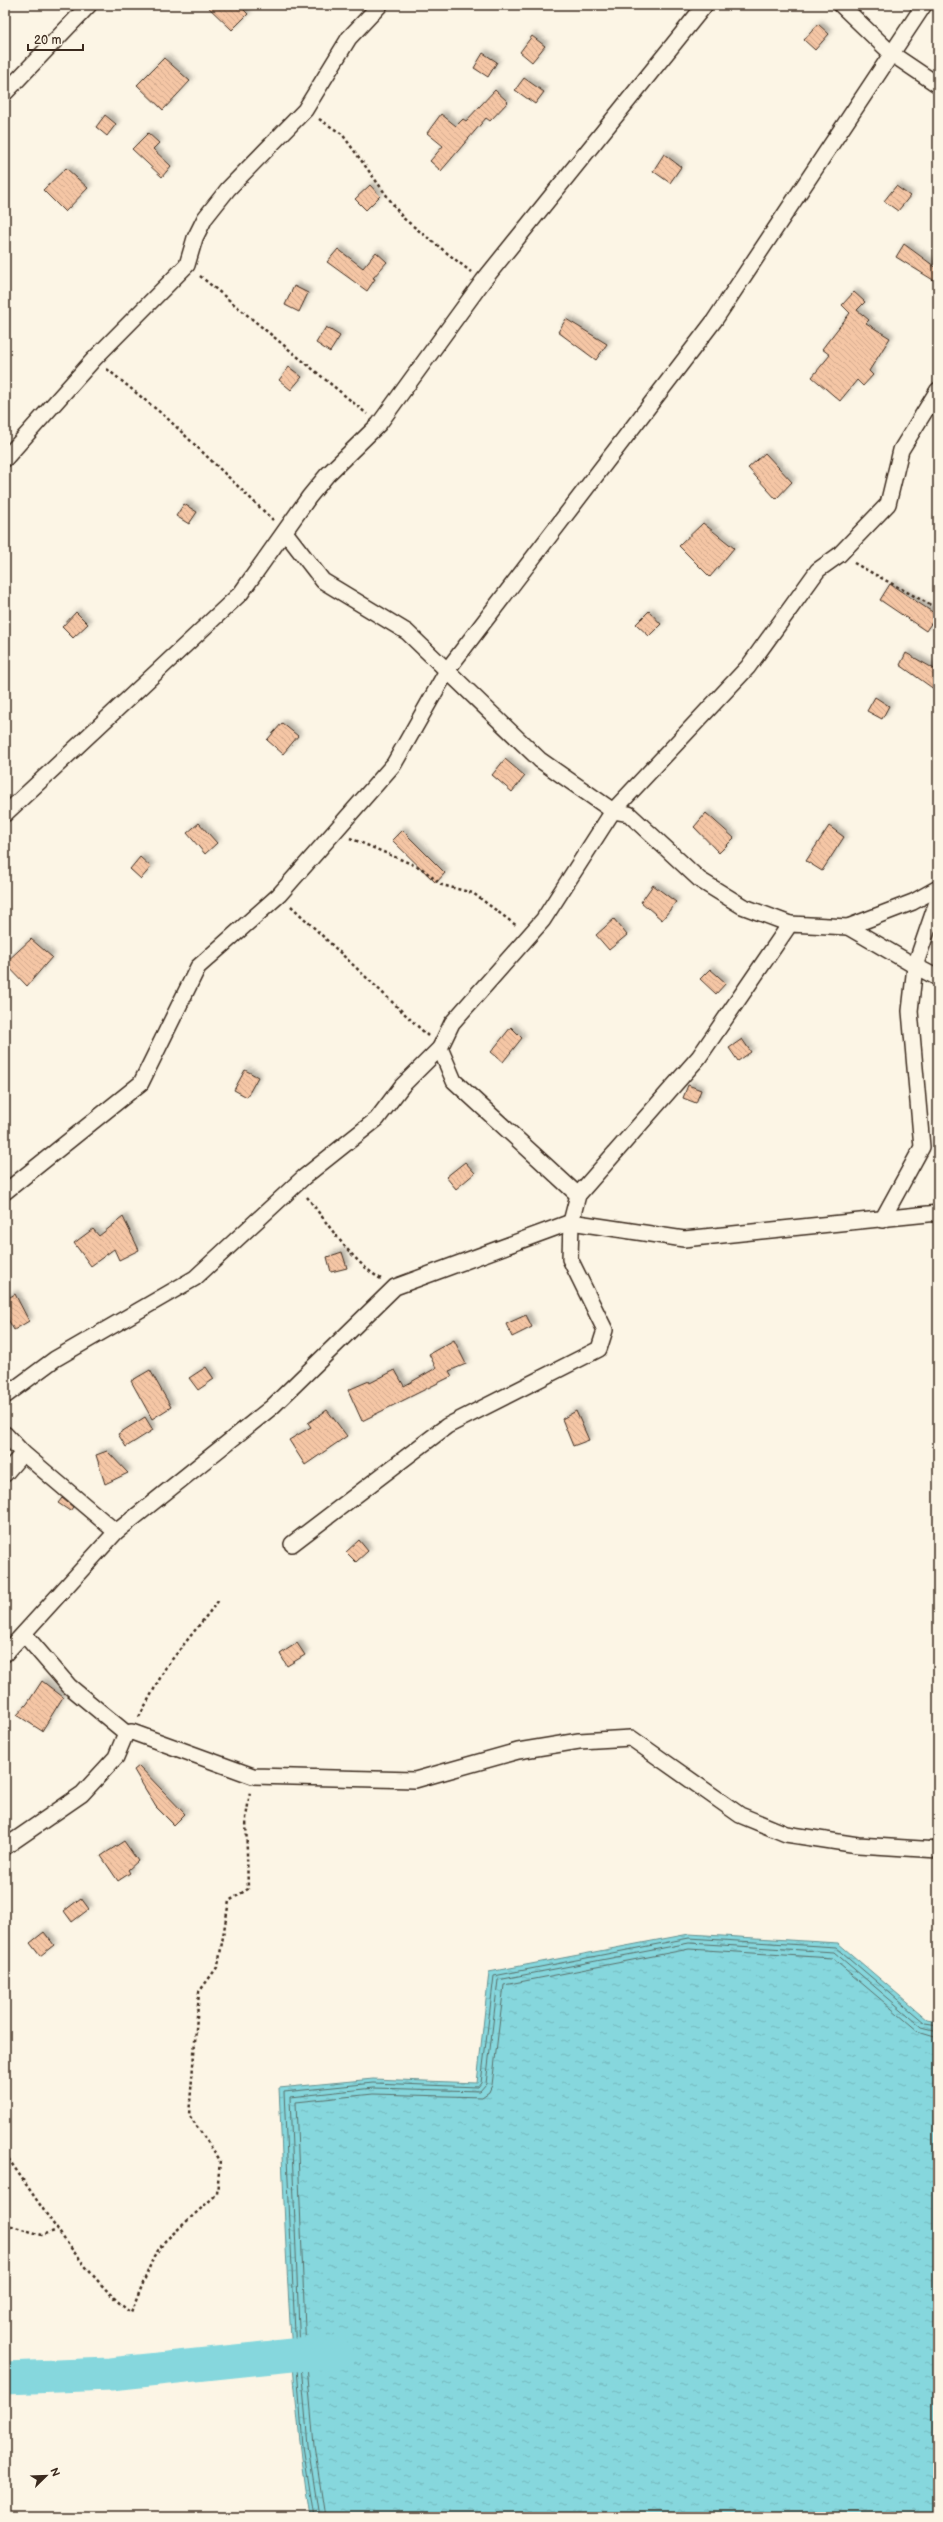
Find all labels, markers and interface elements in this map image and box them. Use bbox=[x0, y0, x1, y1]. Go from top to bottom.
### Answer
scale bar bbox=[28, 26, 83, 52]
text: 20 m bbox=[34, 33, 61, 48]
north arrow bbox=[26, 2456, 66, 2496]
text: N bbox=[47, 2466, 62, 2479]

